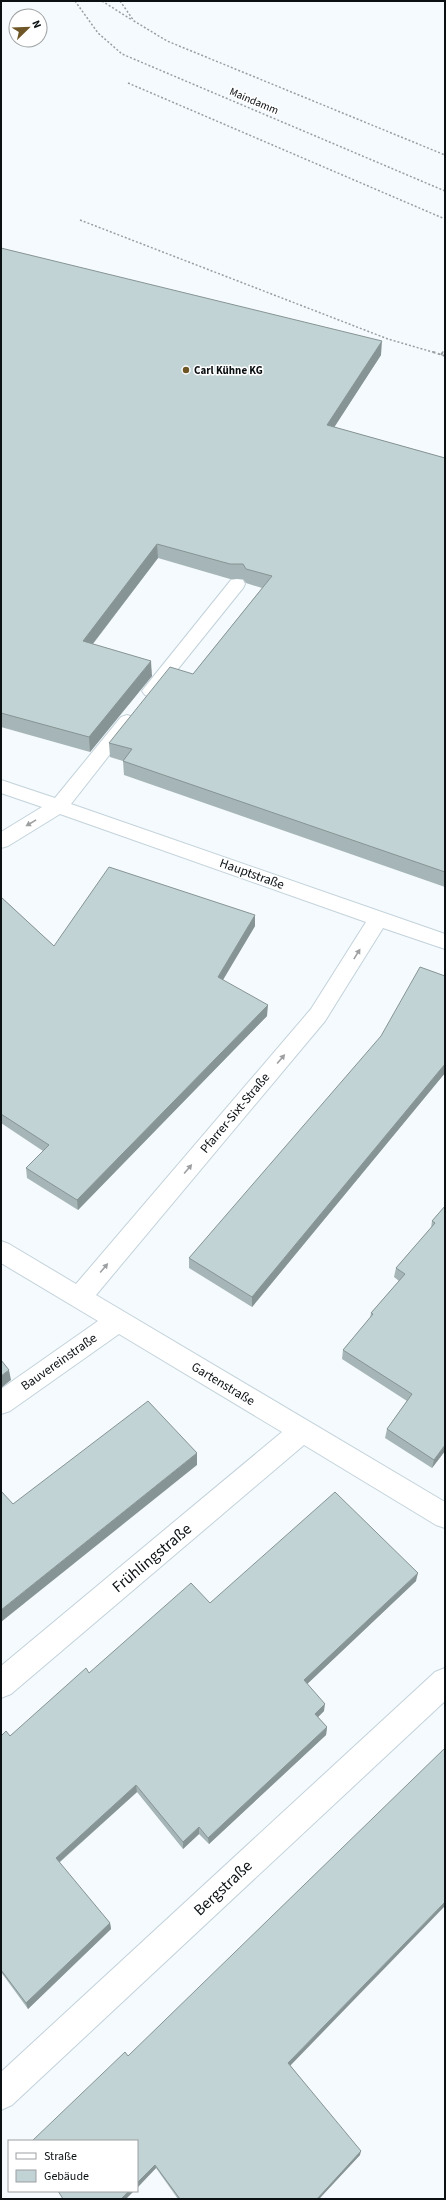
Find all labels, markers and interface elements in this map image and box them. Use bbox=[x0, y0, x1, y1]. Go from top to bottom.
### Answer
north arrow bbox=[8, 8, 48, 48]
text: N bbox=[28, 18, 45, 31]
street label: Maindamm bbox=[227, 84, 281, 118]
place label: Carl Kühne KG bbox=[194, 363, 263, 378]
marker: Carl Kühne KG bbox=[181, 365, 191, 375]
one-way arrow bbox=[26, 819, 36, 827]
street label: Hauptstraße bbox=[217, 854, 287, 894]
one-way arrow bbox=[353, 948, 360, 959]
one-way arrow bbox=[276, 1053, 285, 1064]
street label: Pfarrer-Sixt-Straße bbox=[196, 1069, 274, 1157]
one-way arrow bbox=[183, 1163, 192, 1174]
one-way arrow bbox=[99, 1263, 108, 1273]
street label: Bauvereinstraße bbox=[17, 1329, 101, 1395]
street label: Gartenstraße bbox=[188, 1358, 258, 1410]
street label: Frühlingstraße bbox=[108, 1518, 196, 1598]
street label: Bergstraße bbox=[189, 1855, 257, 1921]
legend bbox=[8, 2140, 138, 2192]
text: Straße bbox=[44, 2148, 77, 2165]
text: Gebäude bbox=[44, 2168, 89, 2185]

